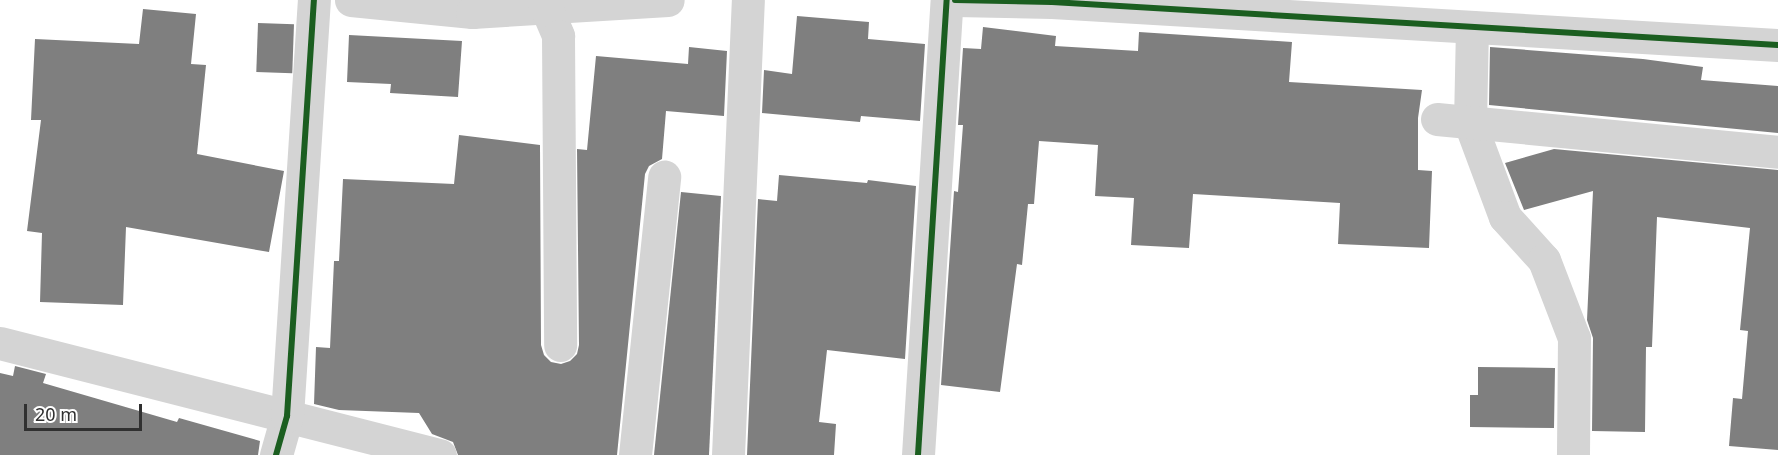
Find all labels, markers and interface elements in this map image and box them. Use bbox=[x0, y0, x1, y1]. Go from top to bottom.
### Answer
scale bar bbox=[27, 392, 146, 430]
text: 20 m bbox=[35, 402, 77, 426]

